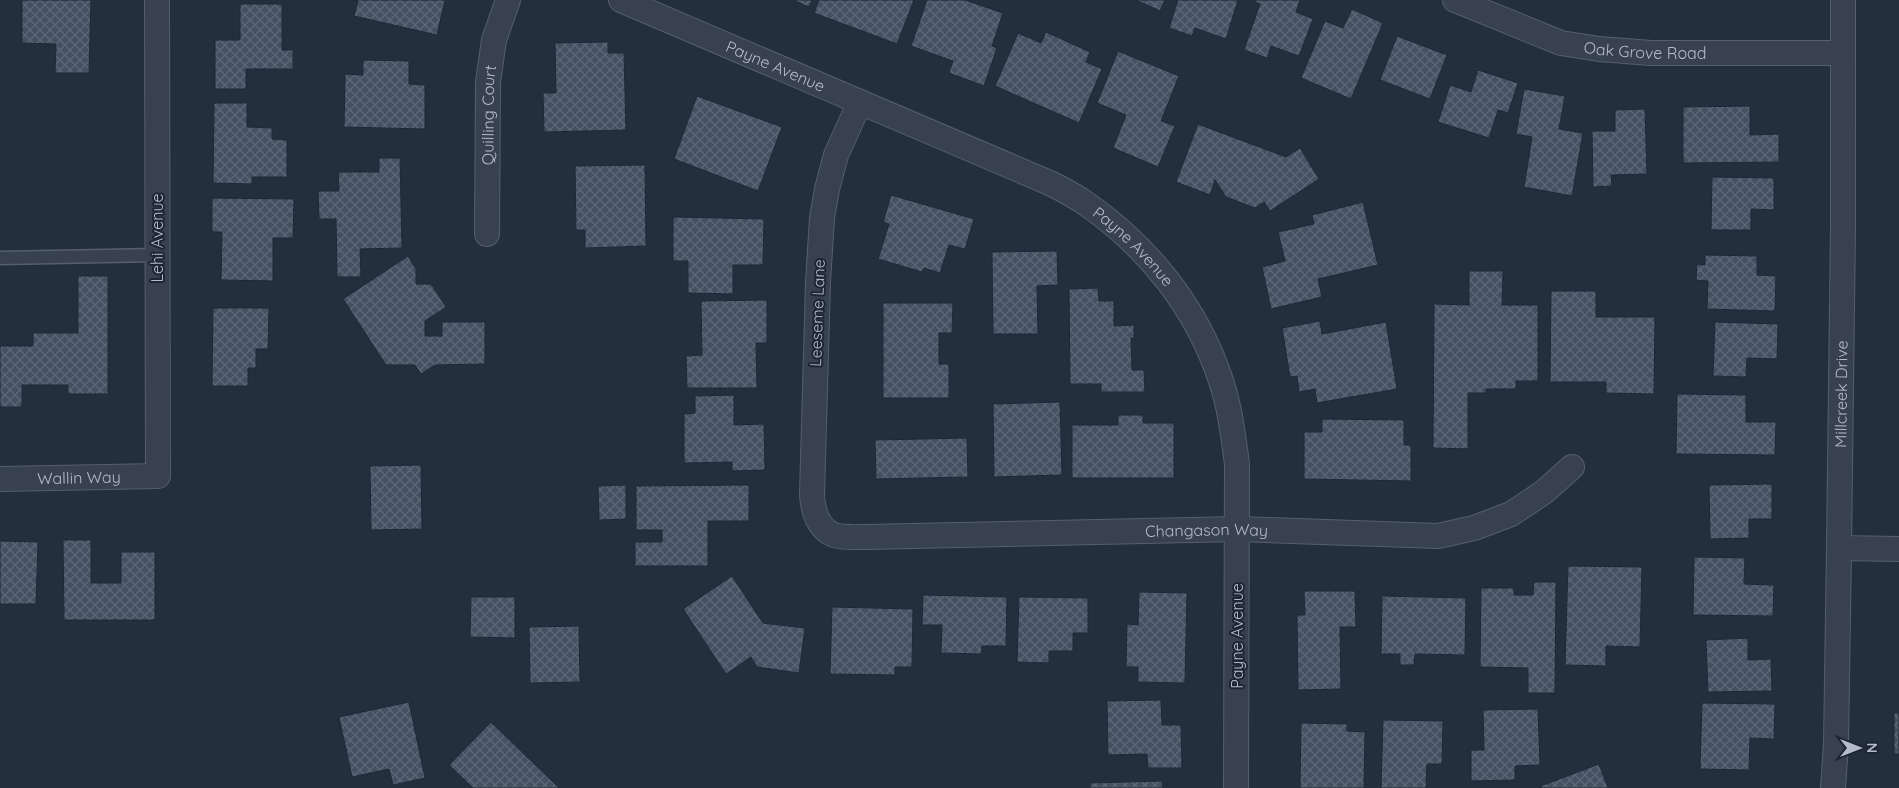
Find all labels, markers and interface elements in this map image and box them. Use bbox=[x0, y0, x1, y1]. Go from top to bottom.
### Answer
street label: Payne Avenue bbox=[723, 36, 828, 96]
street label: Oak Grove Road bbox=[1582, 37, 1706, 63]
street label: Quilling Court bbox=[477, 64, 500, 165]
street label: Lehi Avenue bbox=[147, 193, 167, 283]
street label: Payne Avenue bbox=[1089, 202, 1178, 290]
street label: Leeseme Lane bbox=[805, 259, 829, 367]
street label: Millcreek Drive bbox=[1830, 340, 1852, 448]
street label: Wallin Way bbox=[37, 467, 121, 488]
street label: Changason Way bbox=[1145, 519, 1268, 541]
street label: Payne Avenue bbox=[1227, 583, 1247, 689]
north arrow bbox=[1834, 723, 1884, 773]
text: N bbox=[1863, 743, 1881, 753]

